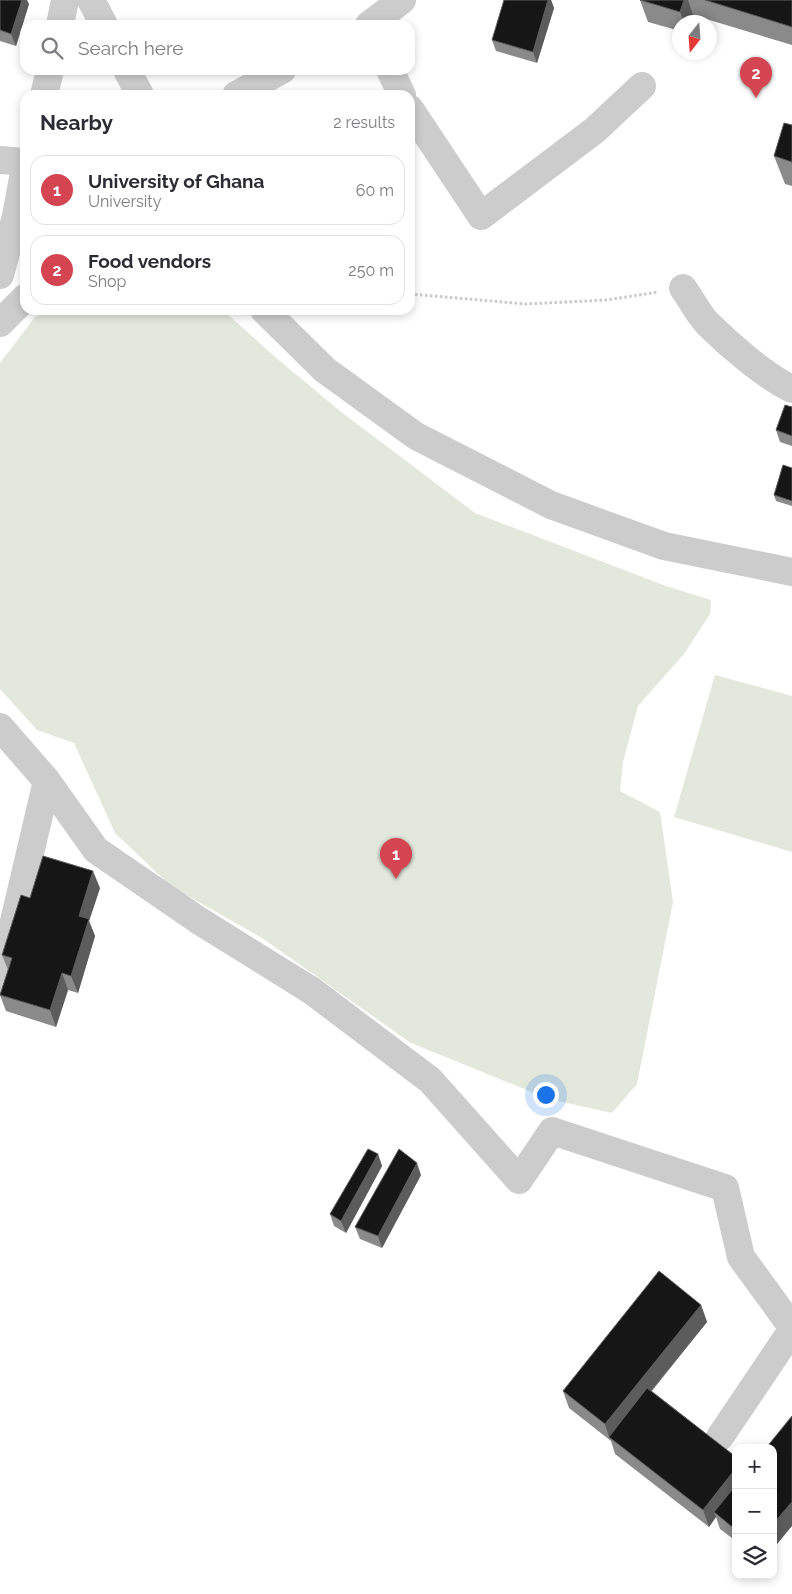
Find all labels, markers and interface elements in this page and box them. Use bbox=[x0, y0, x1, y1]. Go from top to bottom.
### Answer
north arrow bbox=[672, 15, 717, 60]
search box bbox=[20, 20, 415, 75]
icon: search bbox=[38, 34, 66, 62]
text: Search here bbox=[78, 37, 184, 59]
pin: 2 bbox=[740, 57, 772, 98]
text: Nearby bbox=[40, 110, 113, 135]
text: 2 results bbox=[333, 113, 395, 132]
text: University of Ghana bbox=[88, 170, 264, 192]
text: 1 bbox=[53, 181, 61, 200]
text: 60 m bbox=[356, 181, 394, 200]
text: University bbox=[88, 192, 161, 211]
text: Food vendors bbox=[88, 250, 211, 272]
text: 2 bbox=[52, 261, 62, 280]
text: 250 m bbox=[348, 261, 394, 280]
text: Shop bbox=[88, 272, 126, 291]
pin: 1 bbox=[380, 838, 412, 879]
your location bbox=[533, 1082, 559, 1108]
map controls bbox=[732, 1444, 777, 1579]
button: + bbox=[732, 1444, 777, 1489]
button: − bbox=[732, 1489, 777, 1534]
button: layers bbox=[732, 1534, 777, 1579]

